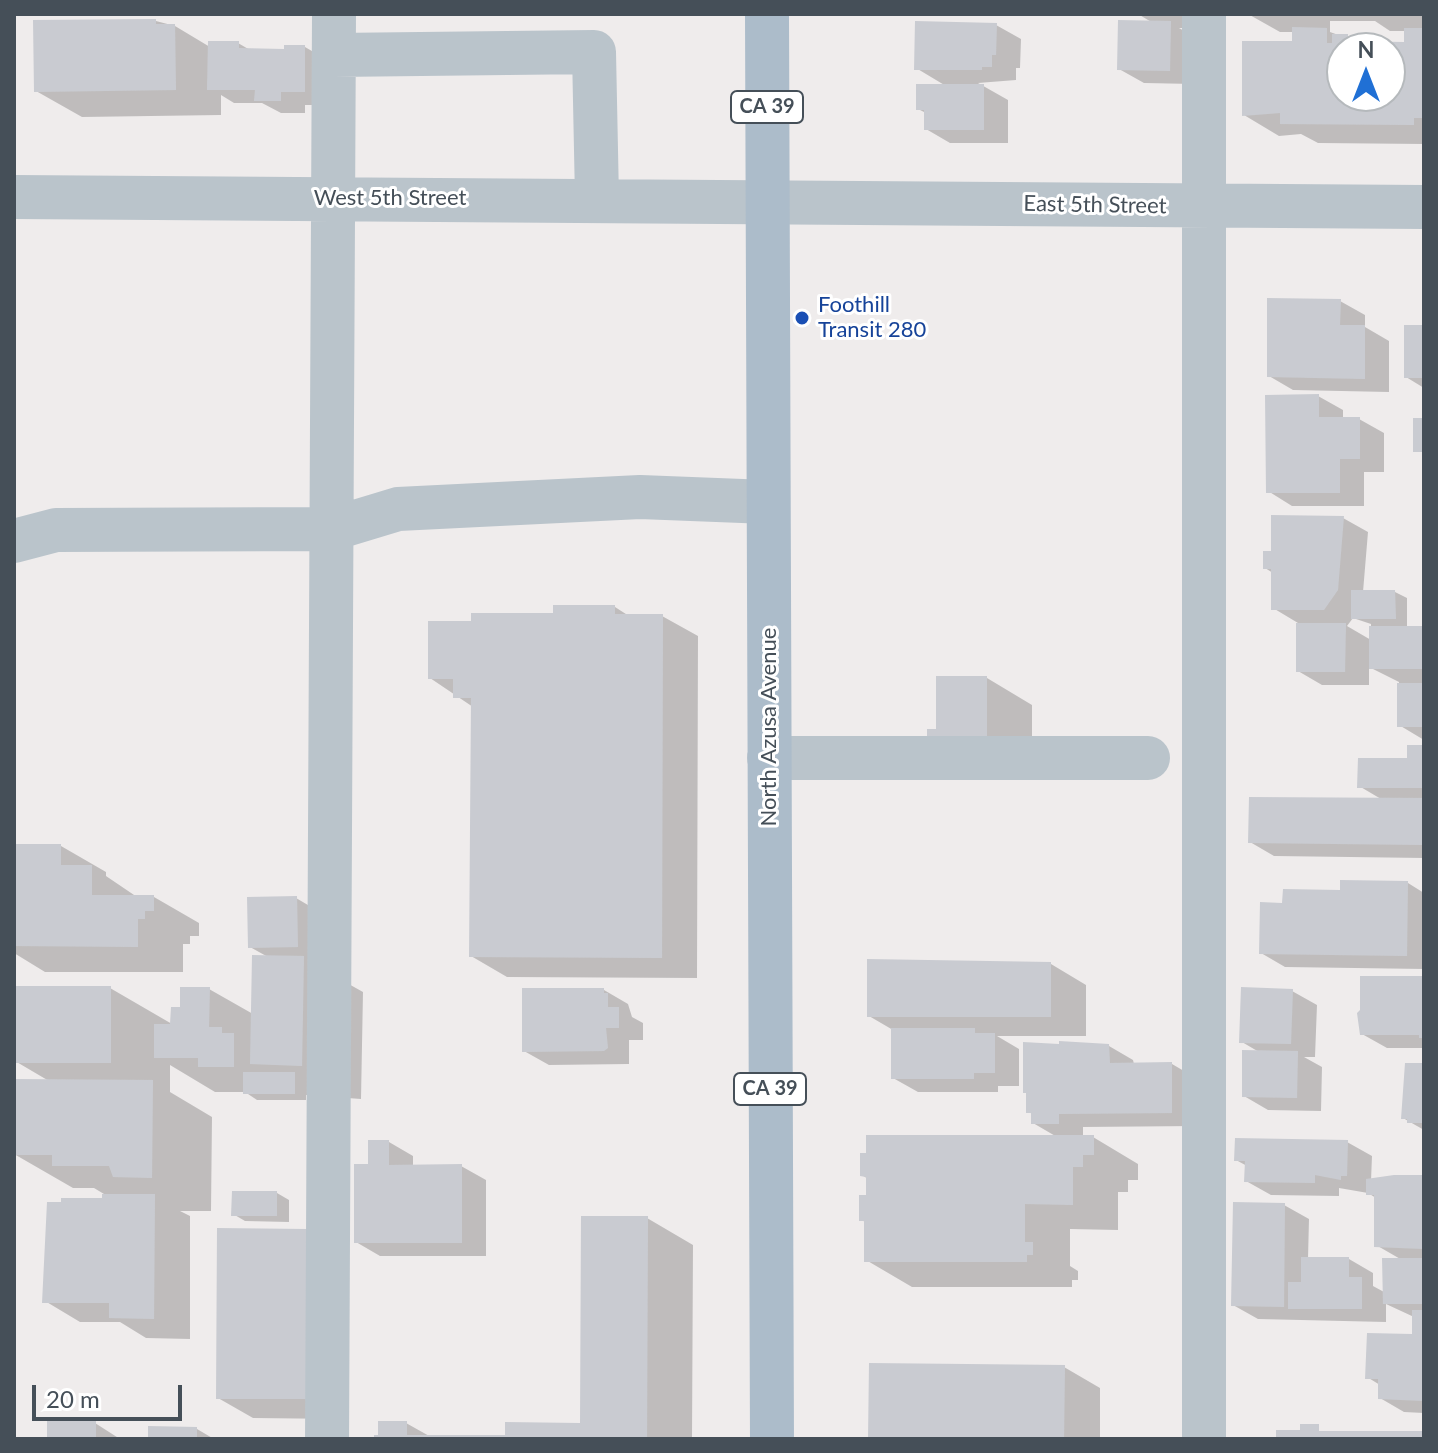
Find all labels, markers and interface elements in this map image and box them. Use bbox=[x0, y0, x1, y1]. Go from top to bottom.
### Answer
north arrow bbox=[1326, 32, 1406, 112]
text: N bbox=[1358, 36, 1374, 63]
road number: CA 39 bbox=[731, 91, 803, 123]
street label: West 5th Street bbox=[314, 185, 466, 211]
street label: East 5th Street bbox=[1023, 191, 1167, 219]
place label: Foothill Transit 280 bbox=[818, 292, 926, 344]
marker: Foothill Transit 280 bbox=[793, 309, 811, 327]
street label: North Azusa Avenue bbox=[756, 628, 782, 826]
road number: CA 39 bbox=[734, 1073, 806, 1105]
scale bar bbox=[36, 1369, 186, 1419]
text: 20 m bbox=[46, 1384, 100, 1413]

